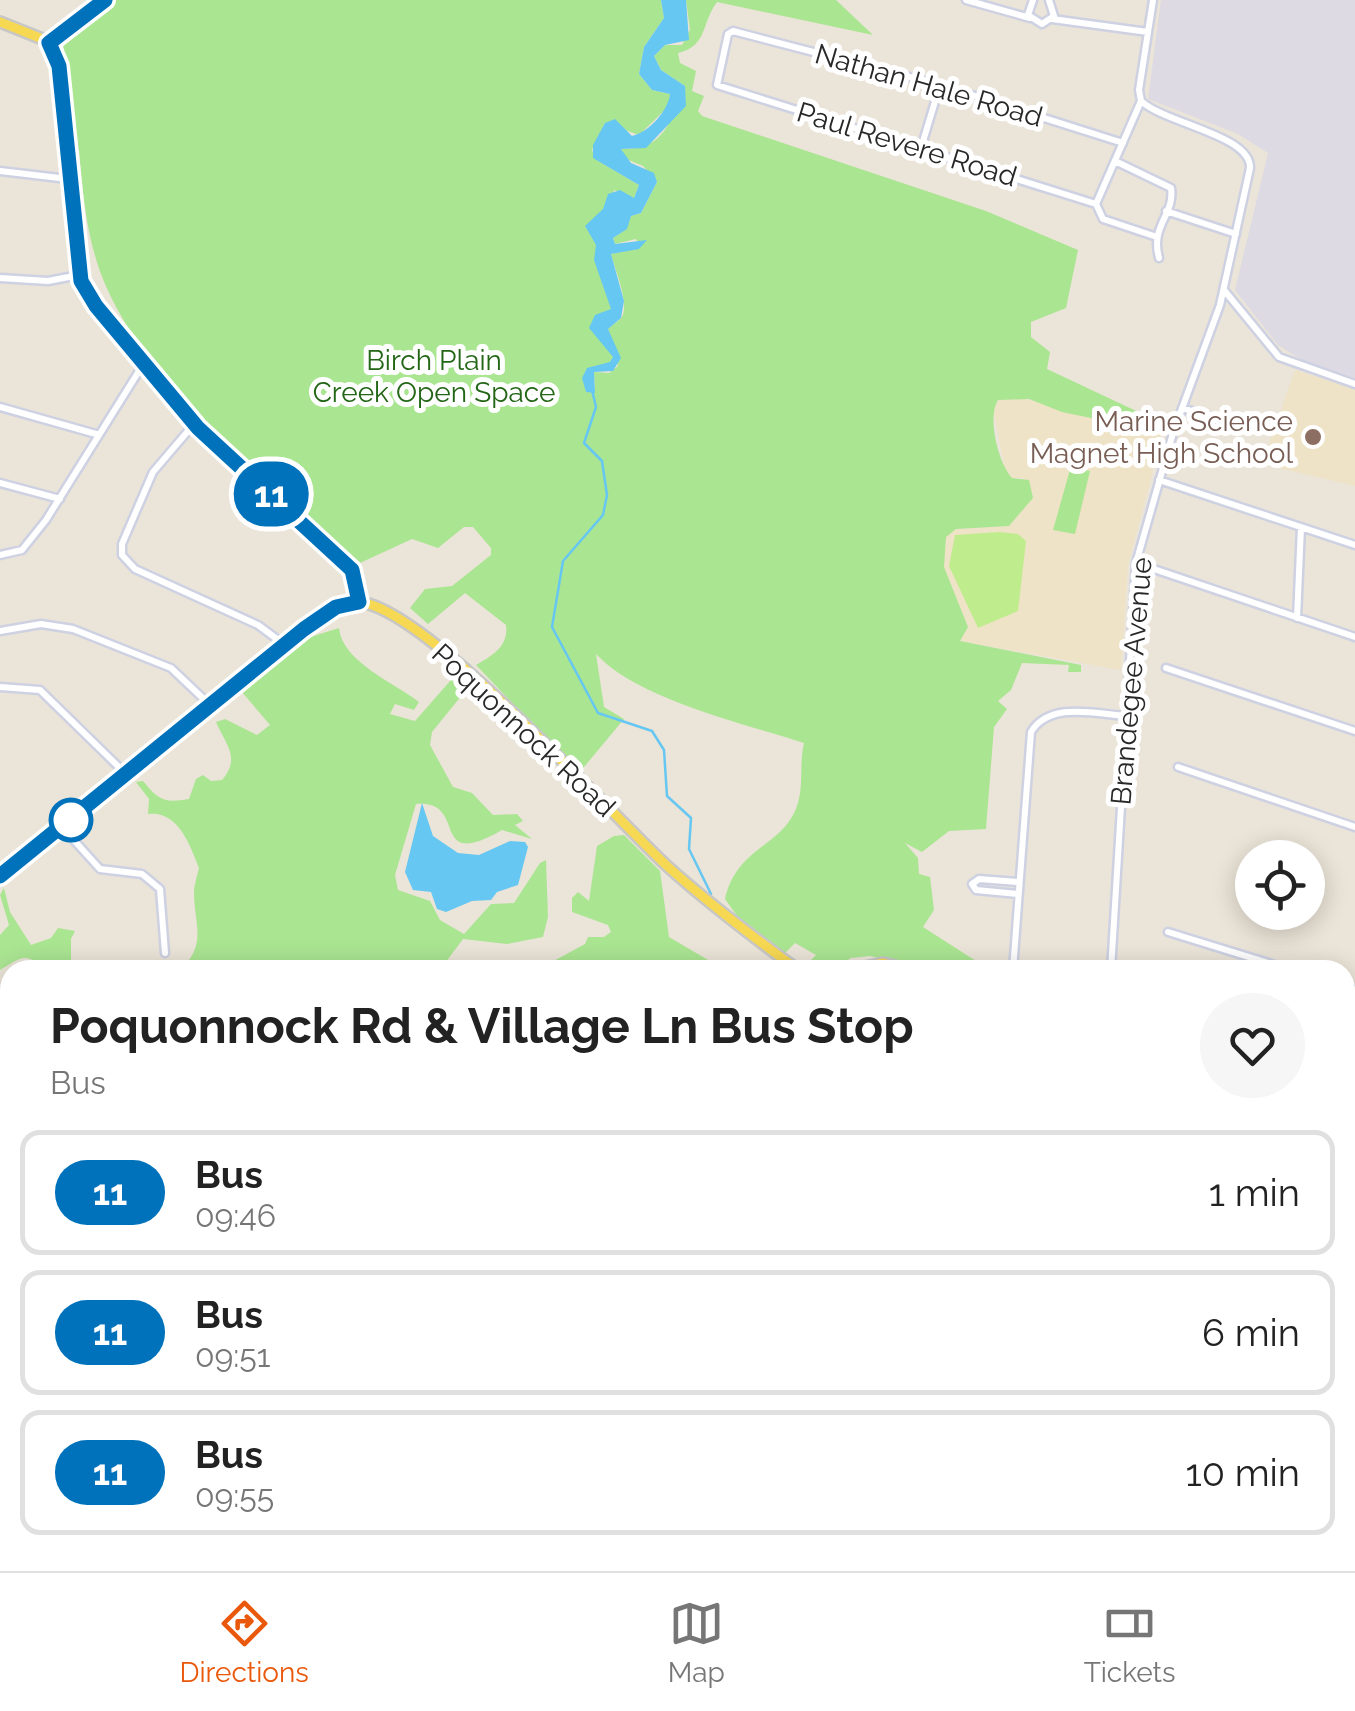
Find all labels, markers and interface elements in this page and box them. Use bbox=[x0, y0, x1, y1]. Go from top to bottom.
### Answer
street label: Nathan Hale Road bbox=[811, 37, 1046, 134]
street label: Paul Revere Road bbox=[793, 95, 1021, 194]
park label: Birch Plain Creek Open Space bbox=[313, 344, 555, 409]
place label: Marine Science Magnet High School bbox=[1030, 405, 1293, 470]
marker: Marine Science Magnet High School bbox=[1302, 426, 1324, 448]
line badge: 11 bbox=[226, 462, 316, 526]
text: 11 bbox=[254, 474, 288, 515]
street label: Brandegee Avenue bbox=[1104, 556, 1159, 806]
street label: Poquonnock Road bbox=[425, 637, 622, 824]
unlabelled marker bbox=[50, 799, 92, 841]
map controls bbox=[1235, 840, 1325, 930]
button: locate bbox=[1235, 840, 1325, 930]
button: heart bbox=[1200, 993, 1305, 1098]
text: Poquonnock Rd & Village Ln Bus Stop bbox=[50, 998, 914, 1054]
text: Bus bbox=[50, 1064, 106, 1101]
text: Bus bbox=[195, 1152, 263, 1197]
text: 1 min bbox=[1209, 1170, 1300, 1215]
text: 11 bbox=[93, 1172, 127, 1213]
text: 09:46 bbox=[195, 1197, 276, 1234]
text: Bus bbox=[195, 1292, 263, 1337]
text: 6 min bbox=[1202, 1310, 1300, 1355]
text: 11 bbox=[93, 1312, 127, 1353]
text: 09:51 bbox=[195, 1337, 271, 1374]
text: Bus bbox=[195, 1432, 263, 1477]
text: 10 min bbox=[1185, 1450, 1300, 1495]
text: 11 bbox=[93, 1452, 127, 1493]
text: 09:55 bbox=[195, 1477, 274, 1514]
tab: Directions bbox=[179, 1596, 309, 1689]
tab: Map bbox=[668, 1596, 725, 1689]
tab: Tickets bbox=[1084, 1596, 1176, 1689]

